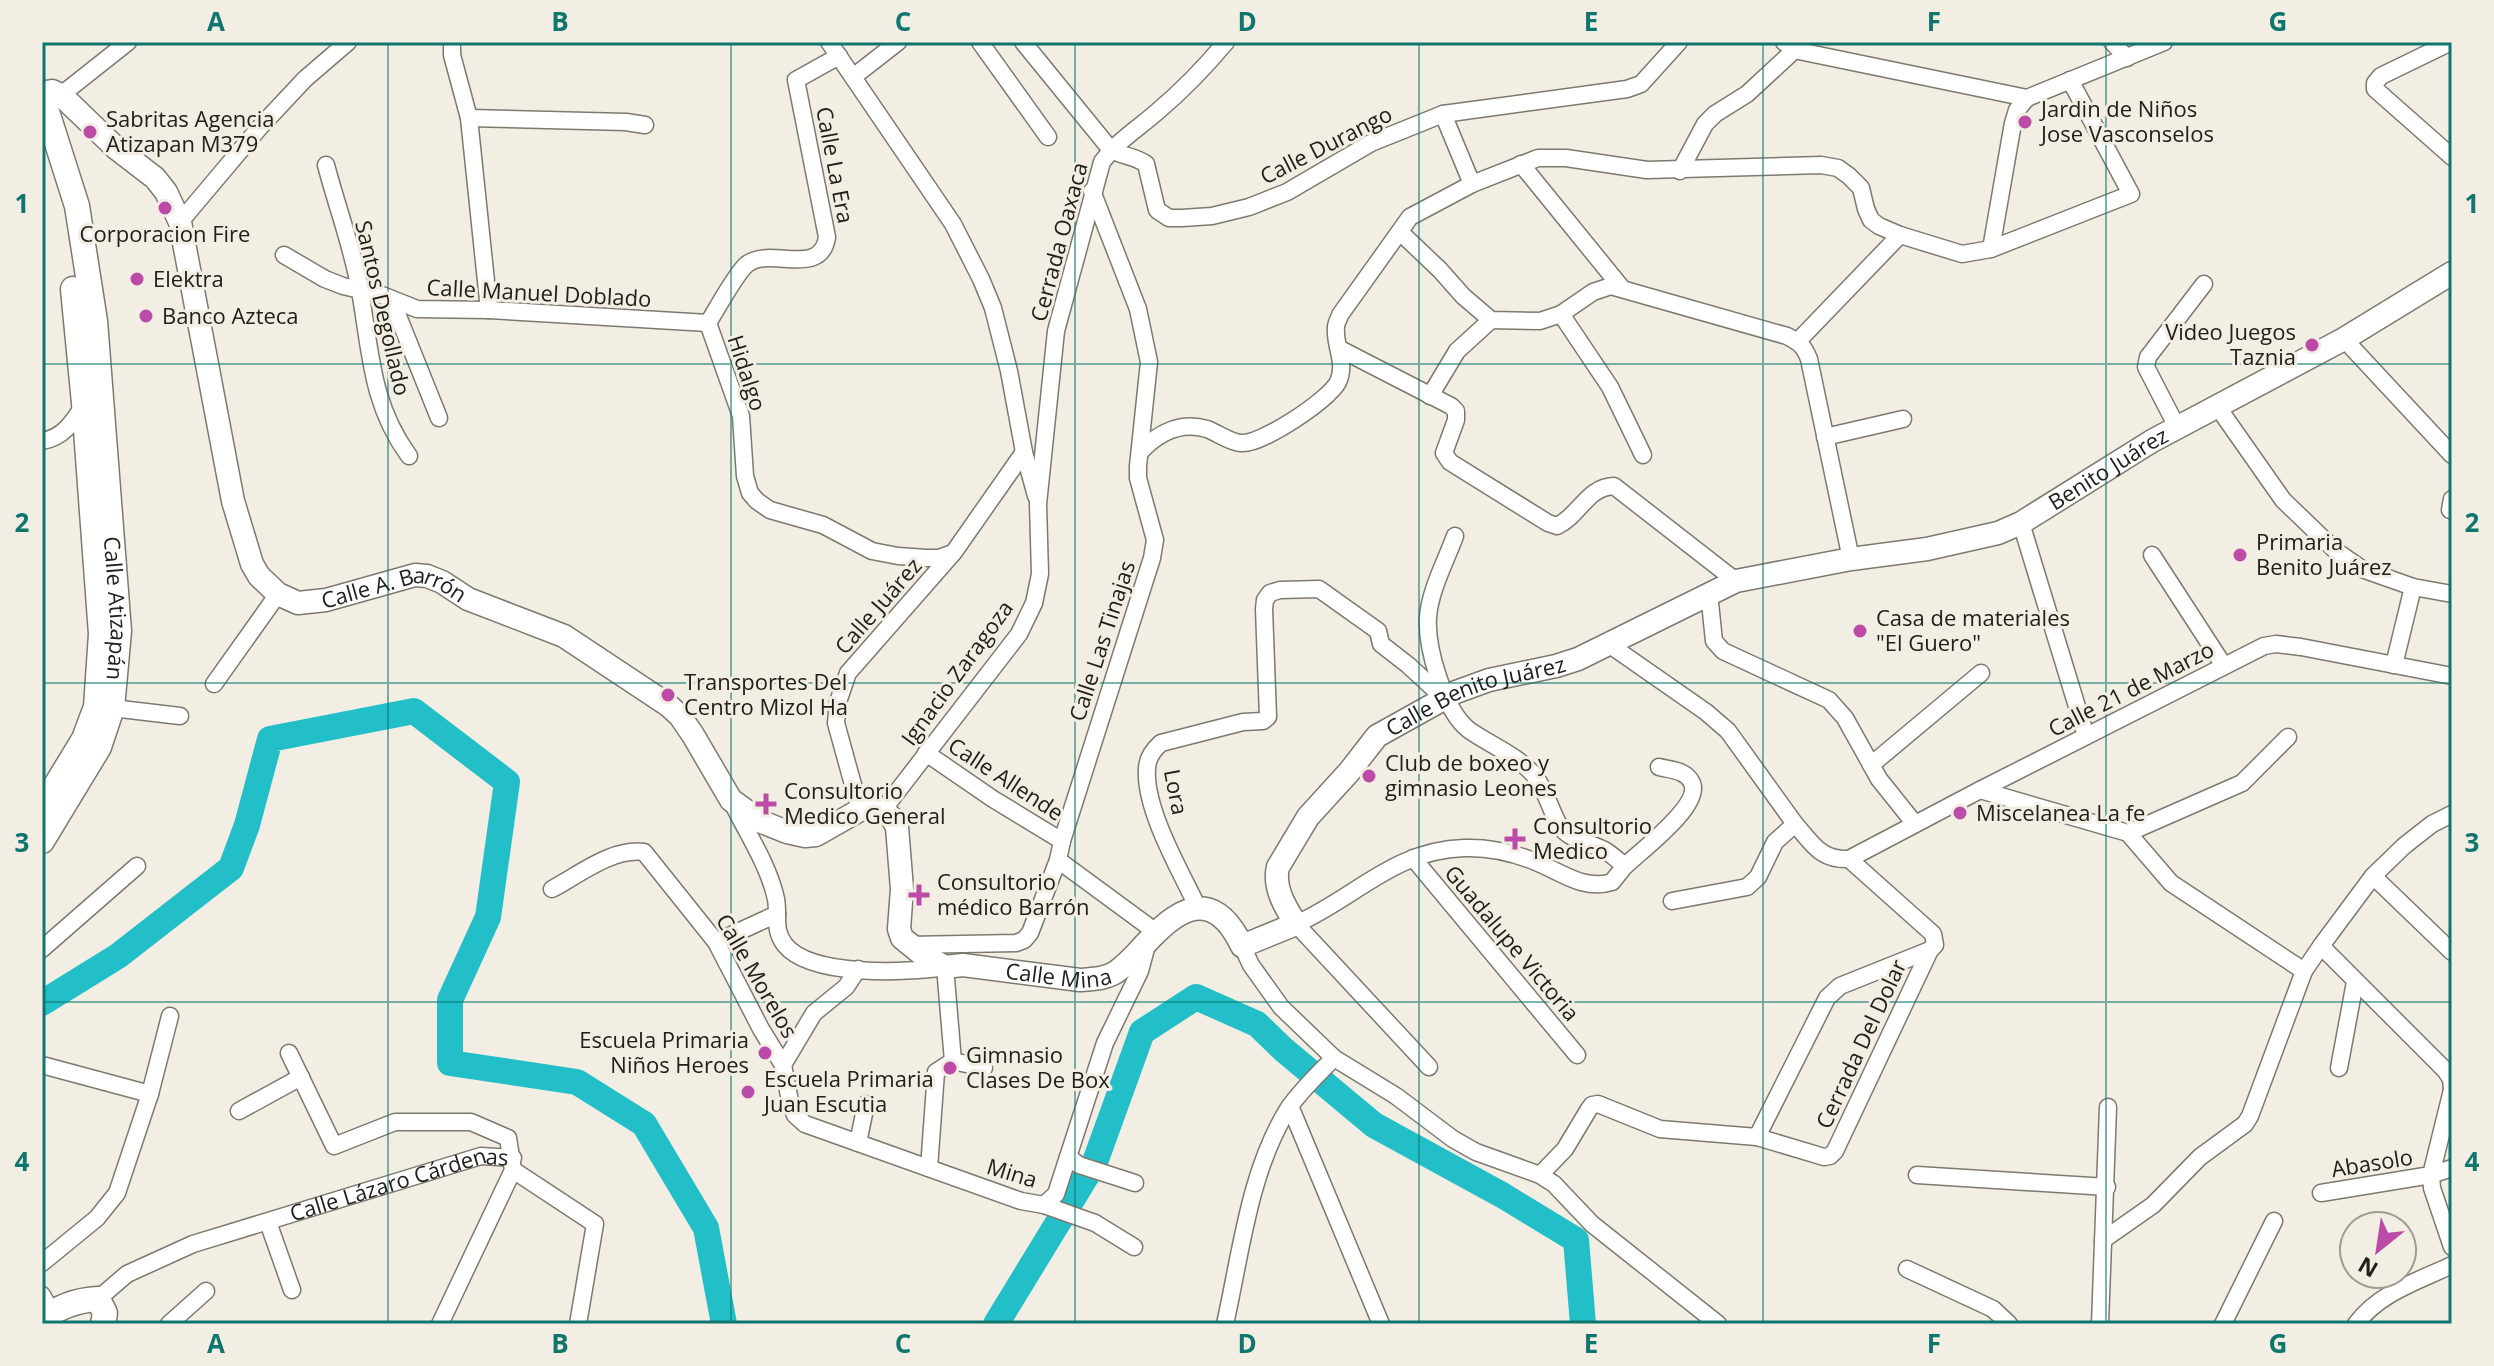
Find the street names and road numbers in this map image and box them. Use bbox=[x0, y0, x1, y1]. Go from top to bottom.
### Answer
street label: Calle Durango bbox=[1254, 98, 1397, 190]
street label: Calle La Era bbox=[810, 104, 862, 226]
street label: Cerrada Oaxaca bbox=[1022, 159, 1094, 325]
street label: Santos Degollado bbox=[349, 217, 419, 398]
street label: Calle Manuel Doblado bbox=[426, 271, 652, 313]
street label: Hidalgo bbox=[722, 331, 774, 415]
street label: Benito Juárez bbox=[2042, 419, 2173, 516]
street label: Calle Atizapán bbox=[98, 535, 135, 682]
street label: Calle Juárez bbox=[827, 551, 927, 660]
street label: Calle Las Tinajas bbox=[1061, 557, 1141, 725]
street label: Calle A. Barrón bbox=[316, 589, 468, 615]
street label: Ignacio Zaragoza bbox=[893, 594, 1019, 751]
street label: Calle 21 de Marzo bbox=[2043, 633, 2219, 743]
street label: Calle Benito Juárez bbox=[1380, 648, 1569, 742]
street label: Calle Allende bbox=[943, 730, 1070, 827]
street label: Lora bbox=[1158, 766, 1196, 817]
street label: Guadalupe Victoria bbox=[1439, 858, 1587, 1027]
street label: Calle Morelos bbox=[710, 908, 806, 1043]
street label: Cerrada Del Dolar bbox=[1808, 954, 1912, 1133]
street label: Calle Mina bbox=[1004, 955, 1115, 994]
street label: Calle Lázaro Cárdenas bbox=[286, 1139, 509, 1228]
street label: Abasolo bbox=[2329, 1141, 2415, 1183]
street label: Mina bbox=[983, 1150, 1041, 1194]

